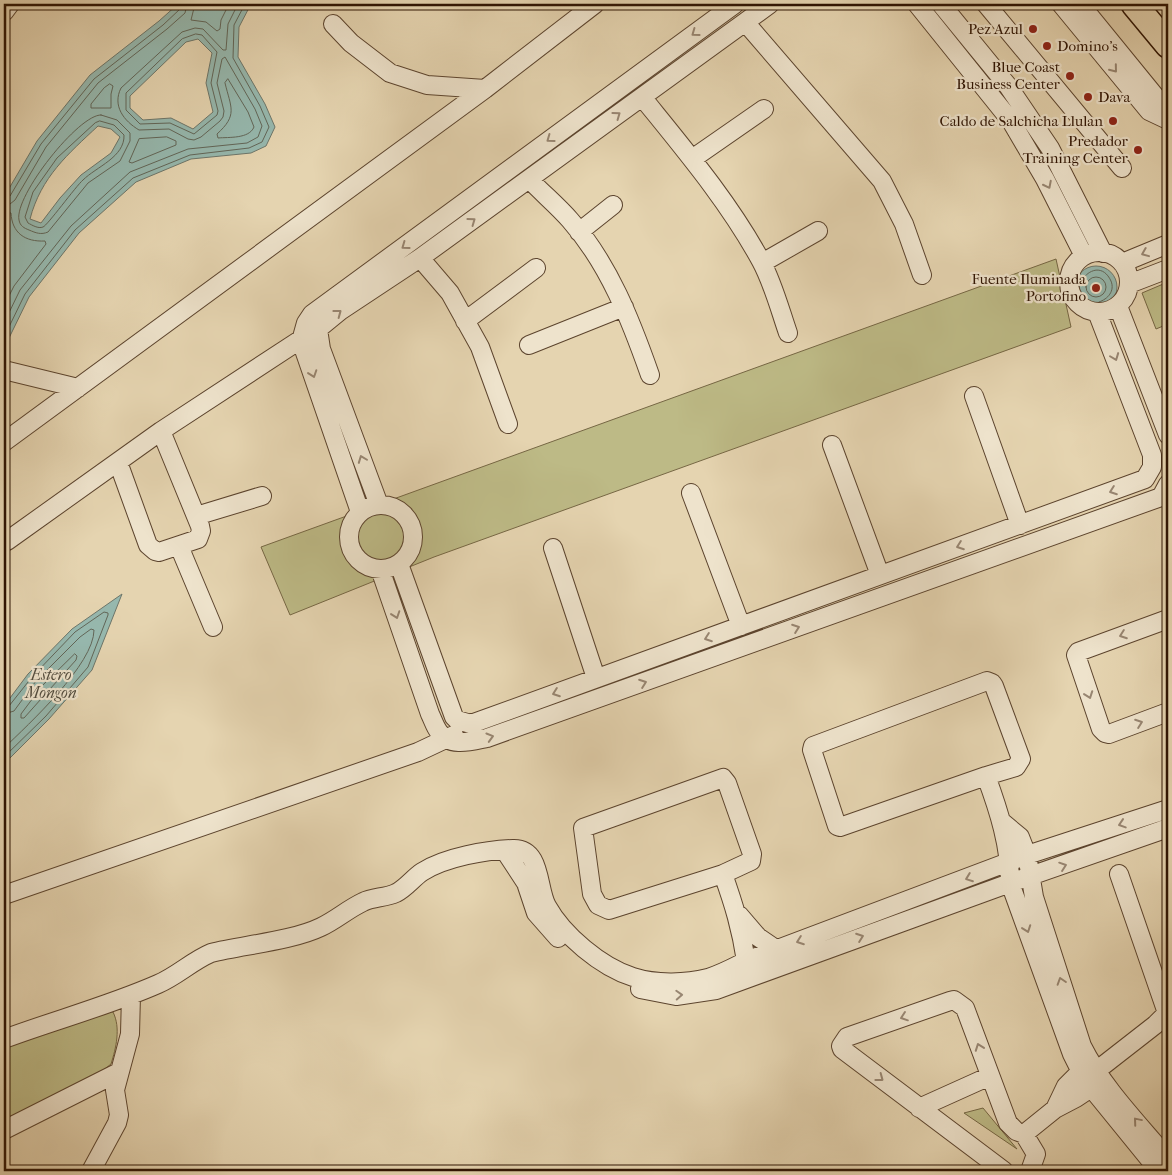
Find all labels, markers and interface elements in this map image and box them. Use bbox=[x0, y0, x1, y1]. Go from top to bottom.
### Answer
place label: Pez Azul bbox=[968, 20, 1023, 38]
marker: Pez Azul bbox=[1027, 23, 1039, 35]
one-way arrow bbox=[692, 27, 701, 35]
place label: Domino's bbox=[1057, 37, 1118, 55]
marker: Domino's bbox=[1041, 40, 1053, 52]
place label: Blue Coast Business Center bbox=[956, 58, 1061, 93]
one-way arrow bbox=[1108, 63, 1117, 72]
marker: Blue Coast Business Center bbox=[1064, 70, 1076, 82]
place label: Dava bbox=[1098, 88, 1131, 106]
marker: Dava bbox=[1082, 91, 1094, 103]
one-way arrow bbox=[611, 112, 621, 121]
place label: Caldo de Salchicha Llulan bbox=[940, 112, 1103, 130]
marker: Caldo de Salchicha Llulan bbox=[1107, 115, 1119, 127]
place label: Predador Training Center bbox=[1023, 132, 1129, 167]
one-way arrow bbox=[546, 133, 556, 142]
marker: Predador Training Center bbox=[1132, 144, 1144, 156]
one-way arrow bbox=[1042, 180, 1052, 189]
one-way arrow bbox=[466, 218, 475, 227]
one-way arrow bbox=[402, 240, 411, 248]
one-way arrow bbox=[1141, 247, 1150, 258]
place label: Fuente Iluminada Portofino bbox=[971, 270, 1087, 305]
marker: Fuente Iluminada Portofino bbox=[1090, 282, 1102, 294]
one-way arrow bbox=[332, 311, 341, 319]
one-way arrow bbox=[1109, 353, 1119, 361]
one-way arrow bbox=[307, 370, 317, 378]
one-way arrow bbox=[358, 455, 368, 464]
one-way arrow bbox=[1109, 485, 1117, 495]
one-way arrow bbox=[956, 540, 965, 550]
one-way arrow bbox=[390, 610, 400, 618]
one-way arrow bbox=[791, 624, 800, 634]
one-way arrow bbox=[1119, 629, 1128, 639]
one-way arrow bbox=[705, 632, 713, 642]
water label: Estero Mongon bbox=[24, 665, 77, 702]
one-way arrow bbox=[638, 679, 647, 689]
one-way arrow bbox=[552, 687, 560, 697]
one-way arrow bbox=[1083, 690, 1093, 699]
one-way arrow bbox=[1134, 719, 1143, 729]
one-way arrow bbox=[485, 732, 493, 742]
one-way arrow bbox=[1118, 818, 1127, 828]
one-way arrow bbox=[1058, 862, 1067, 872]
one-way arrow bbox=[965, 872, 973, 882]
one-way arrow bbox=[1021, 924, 1031, 933]
one-way arrow bbox=[856, 933, 864, 943]
one-way arrow bbox=[796, 935, 805, 945]
one-way arrow bbox=[1057, 977, 1067, 985]
one-way arrow bbox=[675, 989, 683, 1000]
one-way arrow bbox=[901, 1011, 909, 1021]
one-way arrow bbox=[975, 1043, 985, 1051]
one-way arrow bbox=[874, 1072, 884, 1081]
one-way arrow bbox=[1134, 1118, 1143, 1127]

